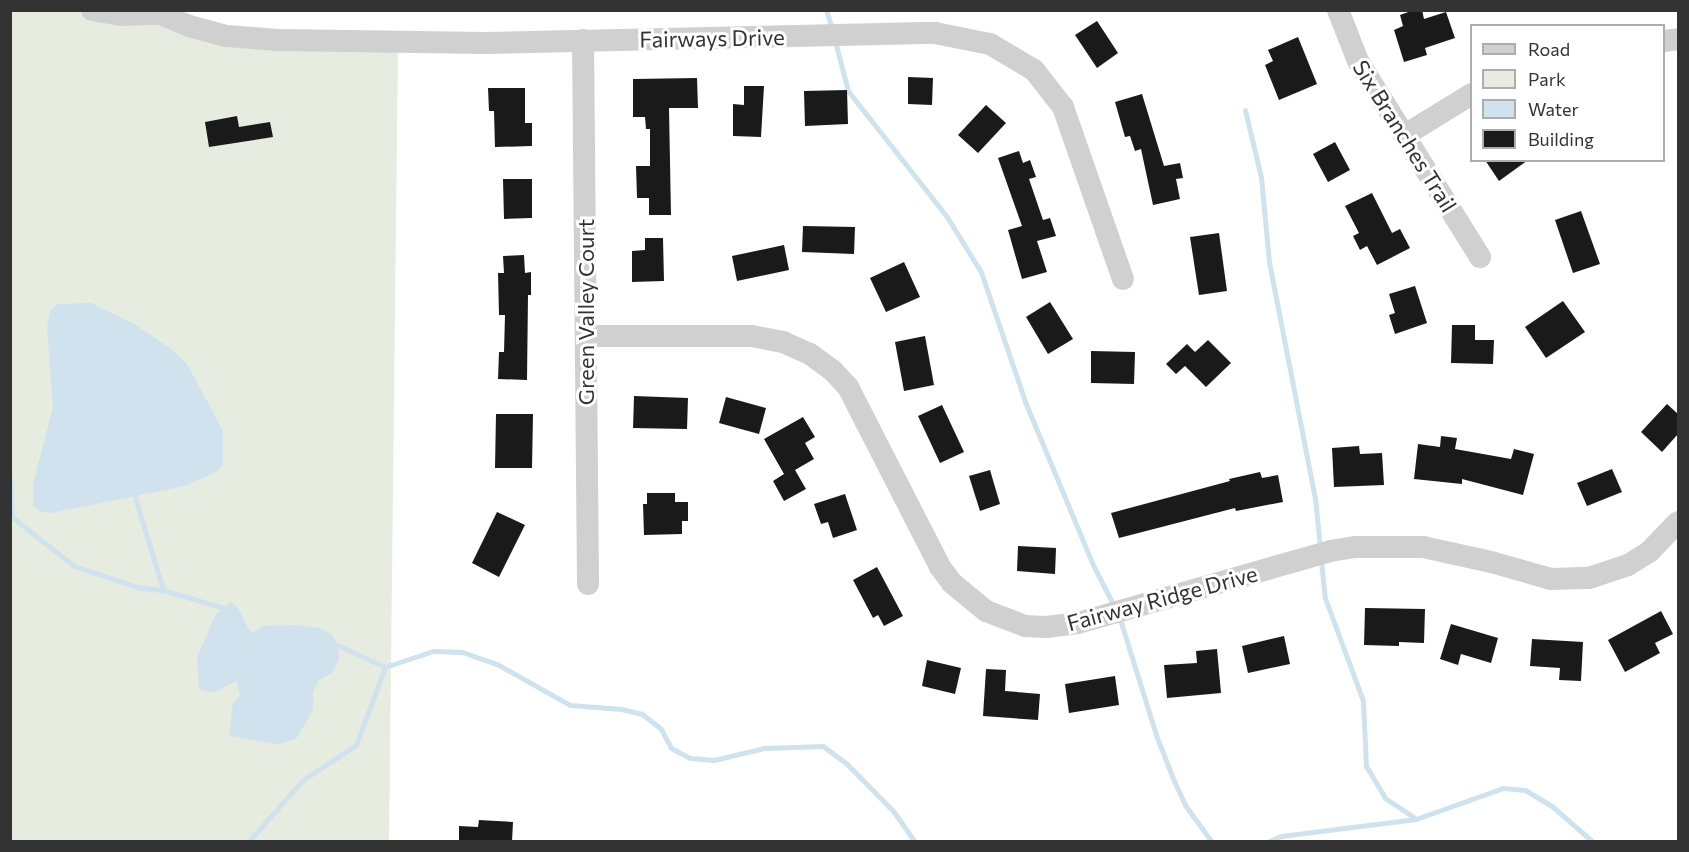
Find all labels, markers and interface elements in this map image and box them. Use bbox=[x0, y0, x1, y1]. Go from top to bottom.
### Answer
street label: Fairways Drive bbox=[639, 24, 785, 52]
legend bbox=[1470, 24, 1665, 162]
text: Road bbox=[1528, 38, 1570, 60]
street label: Six Branches Trail bbox=[1348, 55, 1462, 217]
text: Park bbox=[1528, 68, 1566, 90]
text: Water bbox=[1528, 98, 1579, 120]
text: Building bbox=[1528, 128, 1594, 150]
street label: Green Valley Court bbox=[573, 219, 599, 405]
street label: Fairway Ridge Drive bbox=[1064, 560, 1260, 636]

